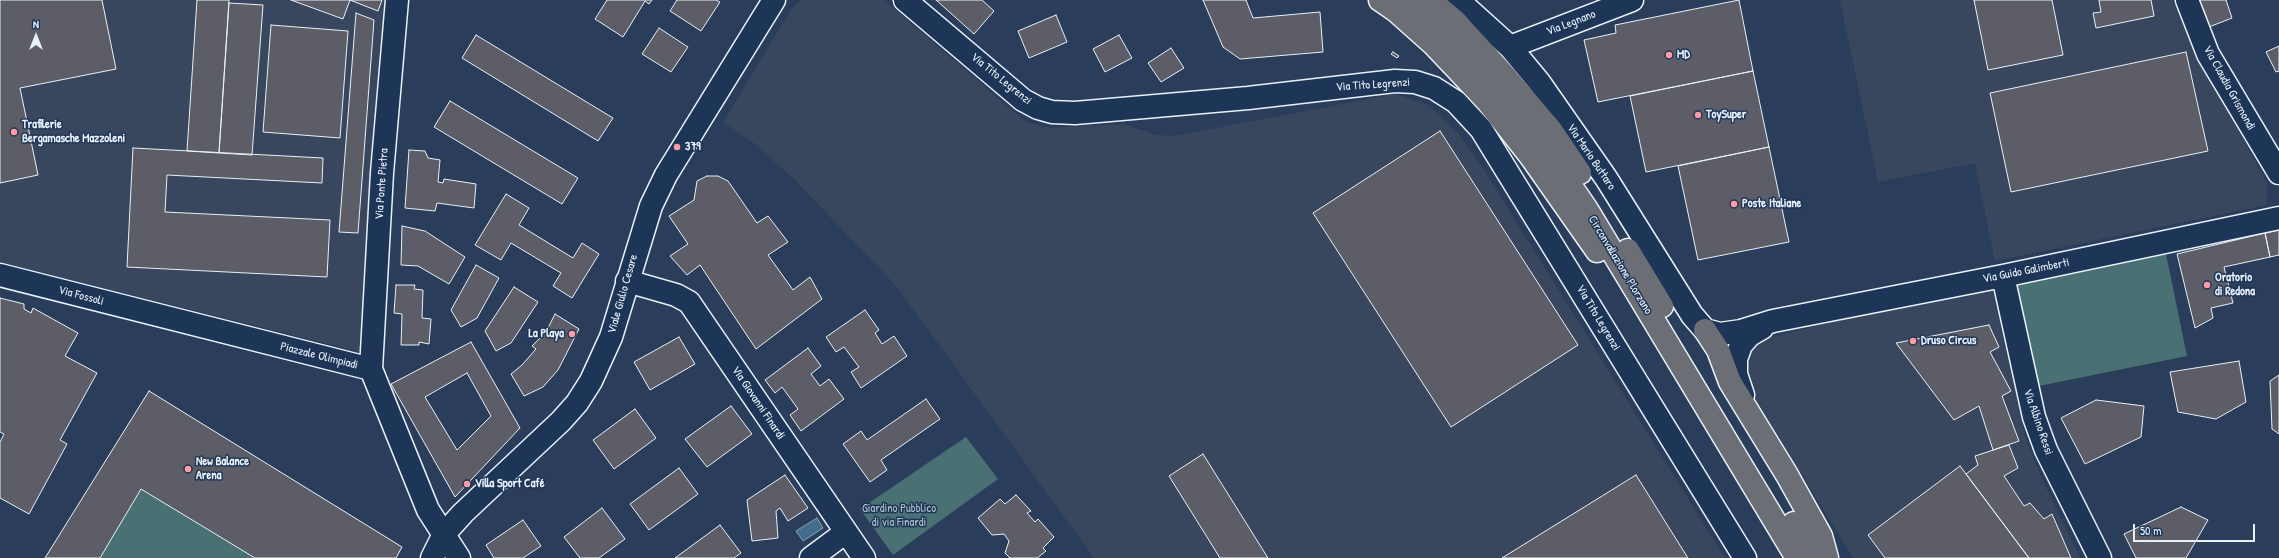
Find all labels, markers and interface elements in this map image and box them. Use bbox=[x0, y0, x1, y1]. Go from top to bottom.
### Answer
street label: Via Legnano bbox=[1544, 7, 1598, 39]
north arrow bbox=[16, 16, 56, 56]
text: N bbox=[33, 17, 39, 31]
street label: Via Claudia Grismondi bbox=[2200, 43, 2258, 133]
place label: MD bbox=[1677, 48, 1690, 62]
street label: Via Tito Legrenzi bbox=[968, 50, 1034, 108]
marker: MD bbox=[1664, 50, 1674, 60]
street label: Via Tito Legrenzi bbox=[1336, 75, 1410, 95]
place label: ToySuper bbox=[1706, 108, 1746, 122]
marker: ToySuper bbox=[1693, 110, 1703, 120]
place label: Trafilerie Bergamasche Mazzoleni bbox=[22, 118, 125, 146]
street label: Via Mario Buttaro bbox=[1564, 121, 1618, 193]
marker: Trafilerie Bergamasche Mazzoleni bbox=[9, 127, 19, 137]
place label: 379 bbox=[685, 140, 701, 154]
marker: 379 bbox=[672, 142, 682, 152]
street label: Via Ponte Pietra bbox=[372, 148, 392, 220]
place label: Poste Italiane bbox=[1742, 197, 1801, 211]
marker: Poste Italiane bbox=[1729, 199, 1739, 209]
street label: Circonvallazione Plorzano bbox=[1585, 213, 1655, 317]
street label: Viale Giulio Cesare bbox=[605, 253, 641, 335]
street label: Via Guido Galimberti bbox=[1981, 256, 2071, 286]
place label: Oratorio di Redona bbox=[2215, 271, 2255, 299]
marker: Oratorio di Redona bbox=[2202, 280, 2212, 290]
street label: Via Fossoli bbox=[57, 283, 105, 309]
street label: Via Tito Legrenzi bbox=[1573, 283, 1623, 353]
place label: La Playa bbox=[529, 327, 564, 341]
marker: La Playa bbox=[567, 329, 577, 339]
place label: Druso Circus bbox=[1921, 334, 1976, 348]
marker: Druso Circus bbox=[1908, 336, 1918, 346]
street label: Piazzale Olimpiadi bbox=[279, 339, 359, 373]
street label: Via Giovanni Finardi bbox=[728, 364, 788, 442]
street label: Via Albino Ressi bbox=[2020, 387, 2056, 457]
place label: New Balance Arena bbox=[196, 455, 249, 483]
marker: New Balance Arena bbox=[183, 464, 193, 474]
place label: Villa Sport Café bbox=[475, 477, 544, 491]
marker: Villa Sport Café bbox=[462, 479, 472, 489]
park label: Giardino Pubblico di via Finardi bbox=[862, 502, 936, 530]
scale bar bbox=[2135, 516, 2257, 542]
text: 50 m bbox=[2140, 522, 2161, 539]

